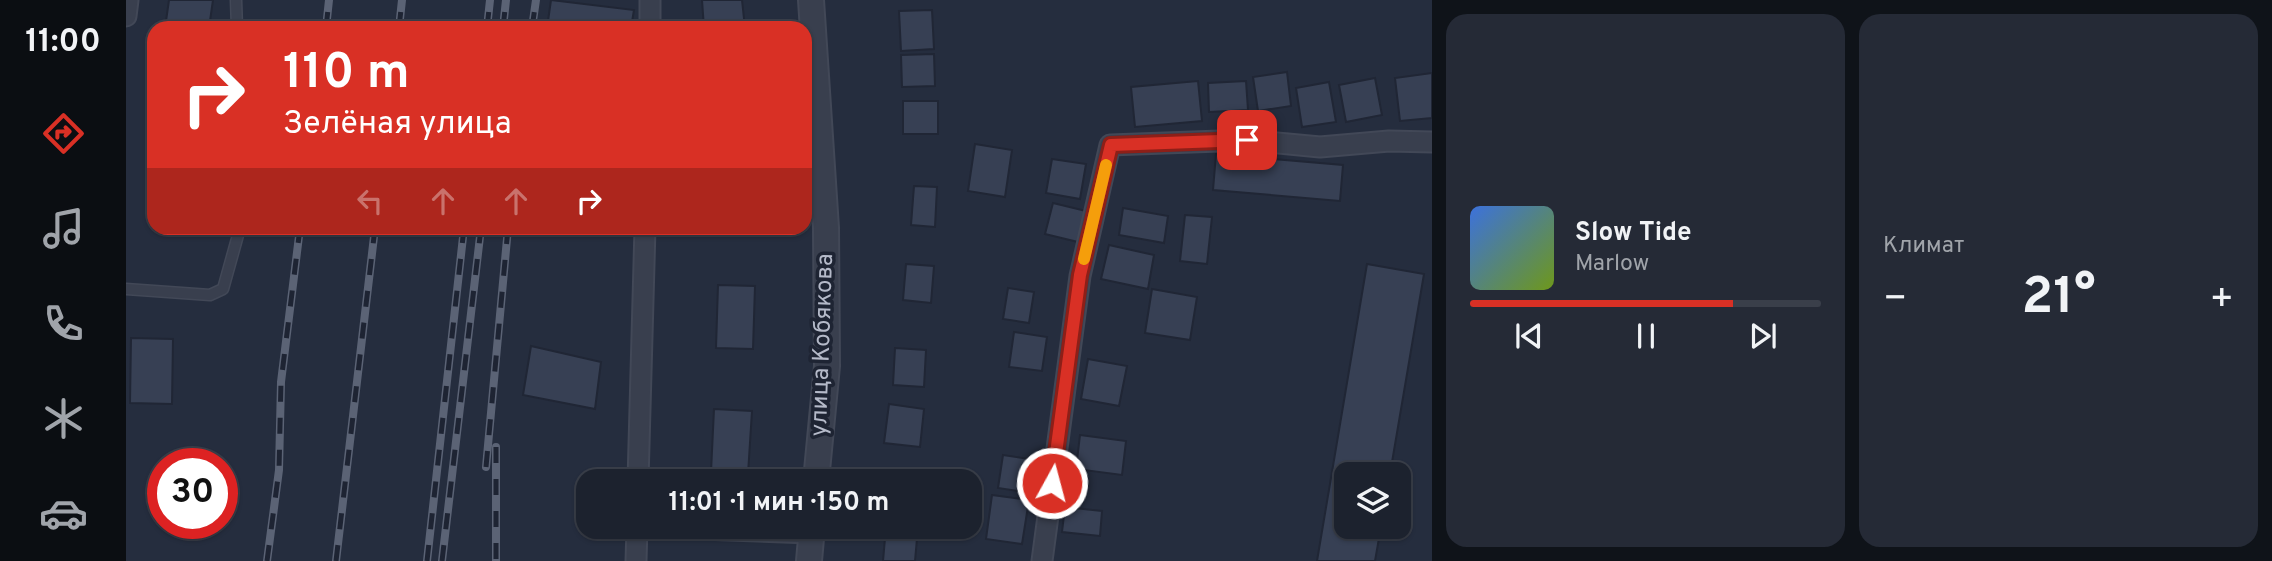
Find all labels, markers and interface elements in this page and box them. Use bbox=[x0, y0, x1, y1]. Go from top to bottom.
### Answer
text: 11:00 bbox=[25, 23, 101, 63]
text: 110 m bbox=[283, 44, 410, 106]
icon: right bbox=[168, 49, 259, 140]
text: Зелёная улица bbox=[283, 105, 512, 145]
icon: directions bbox=[39, 109, 88, 158]
pin bbox=[1217, 110, 1277, 170]
icon: arrive bbox=[1228, 121, 1266, 159]
icon: left bbox=[351, 182, 389, 220]
icon: ahead bbox=[424, 182, 462, 220]
icon: ahead bbox=[497, 182, 535, 220]
icon: right bbox=[570, 182, 608, 220]
icon: music bbox=[39, 204, 88, 253]
text: Slow Tide bbox=[1575, 217, 1692, 250]
text: Климат bbox=[1883, 232, 1964, 261]
text: Marlow bbox=[1575, 250, 1649, 279]
street label: улица Кобякова bbox=[805, 253, 841, 437]
text: 21° bbox=[2021, 266, 2096, 332]
text: − bbox=[1883, 276, 1908, 325]
text: + bbox=[2209, 276, 2234, 325]
icon: phone bbox=[39, 299, 88, 348]
icon: previous bbox=[1510, 317, 1548, 355]
icon: pause bbox=[1627, 317, 1665, 355]
icon: next bbox=[1744, 317, 1782, 355]
icon: climate bbox=[39, 394, 88, 443]
position arrow bbox=[1015, 446, 1089, 520]
speed limit sign: 30 bbox=[147, 448, 238, 539]
map controls bbox=[1334, 462, 1411, 539]
button: layers bbox=[1334, 462, 1411, 539]
text: 11:01 · 1 мин · 150 m bbox=[669, 487, 889, 520]
icon: car bbox=[39, 489, 88, 538]

